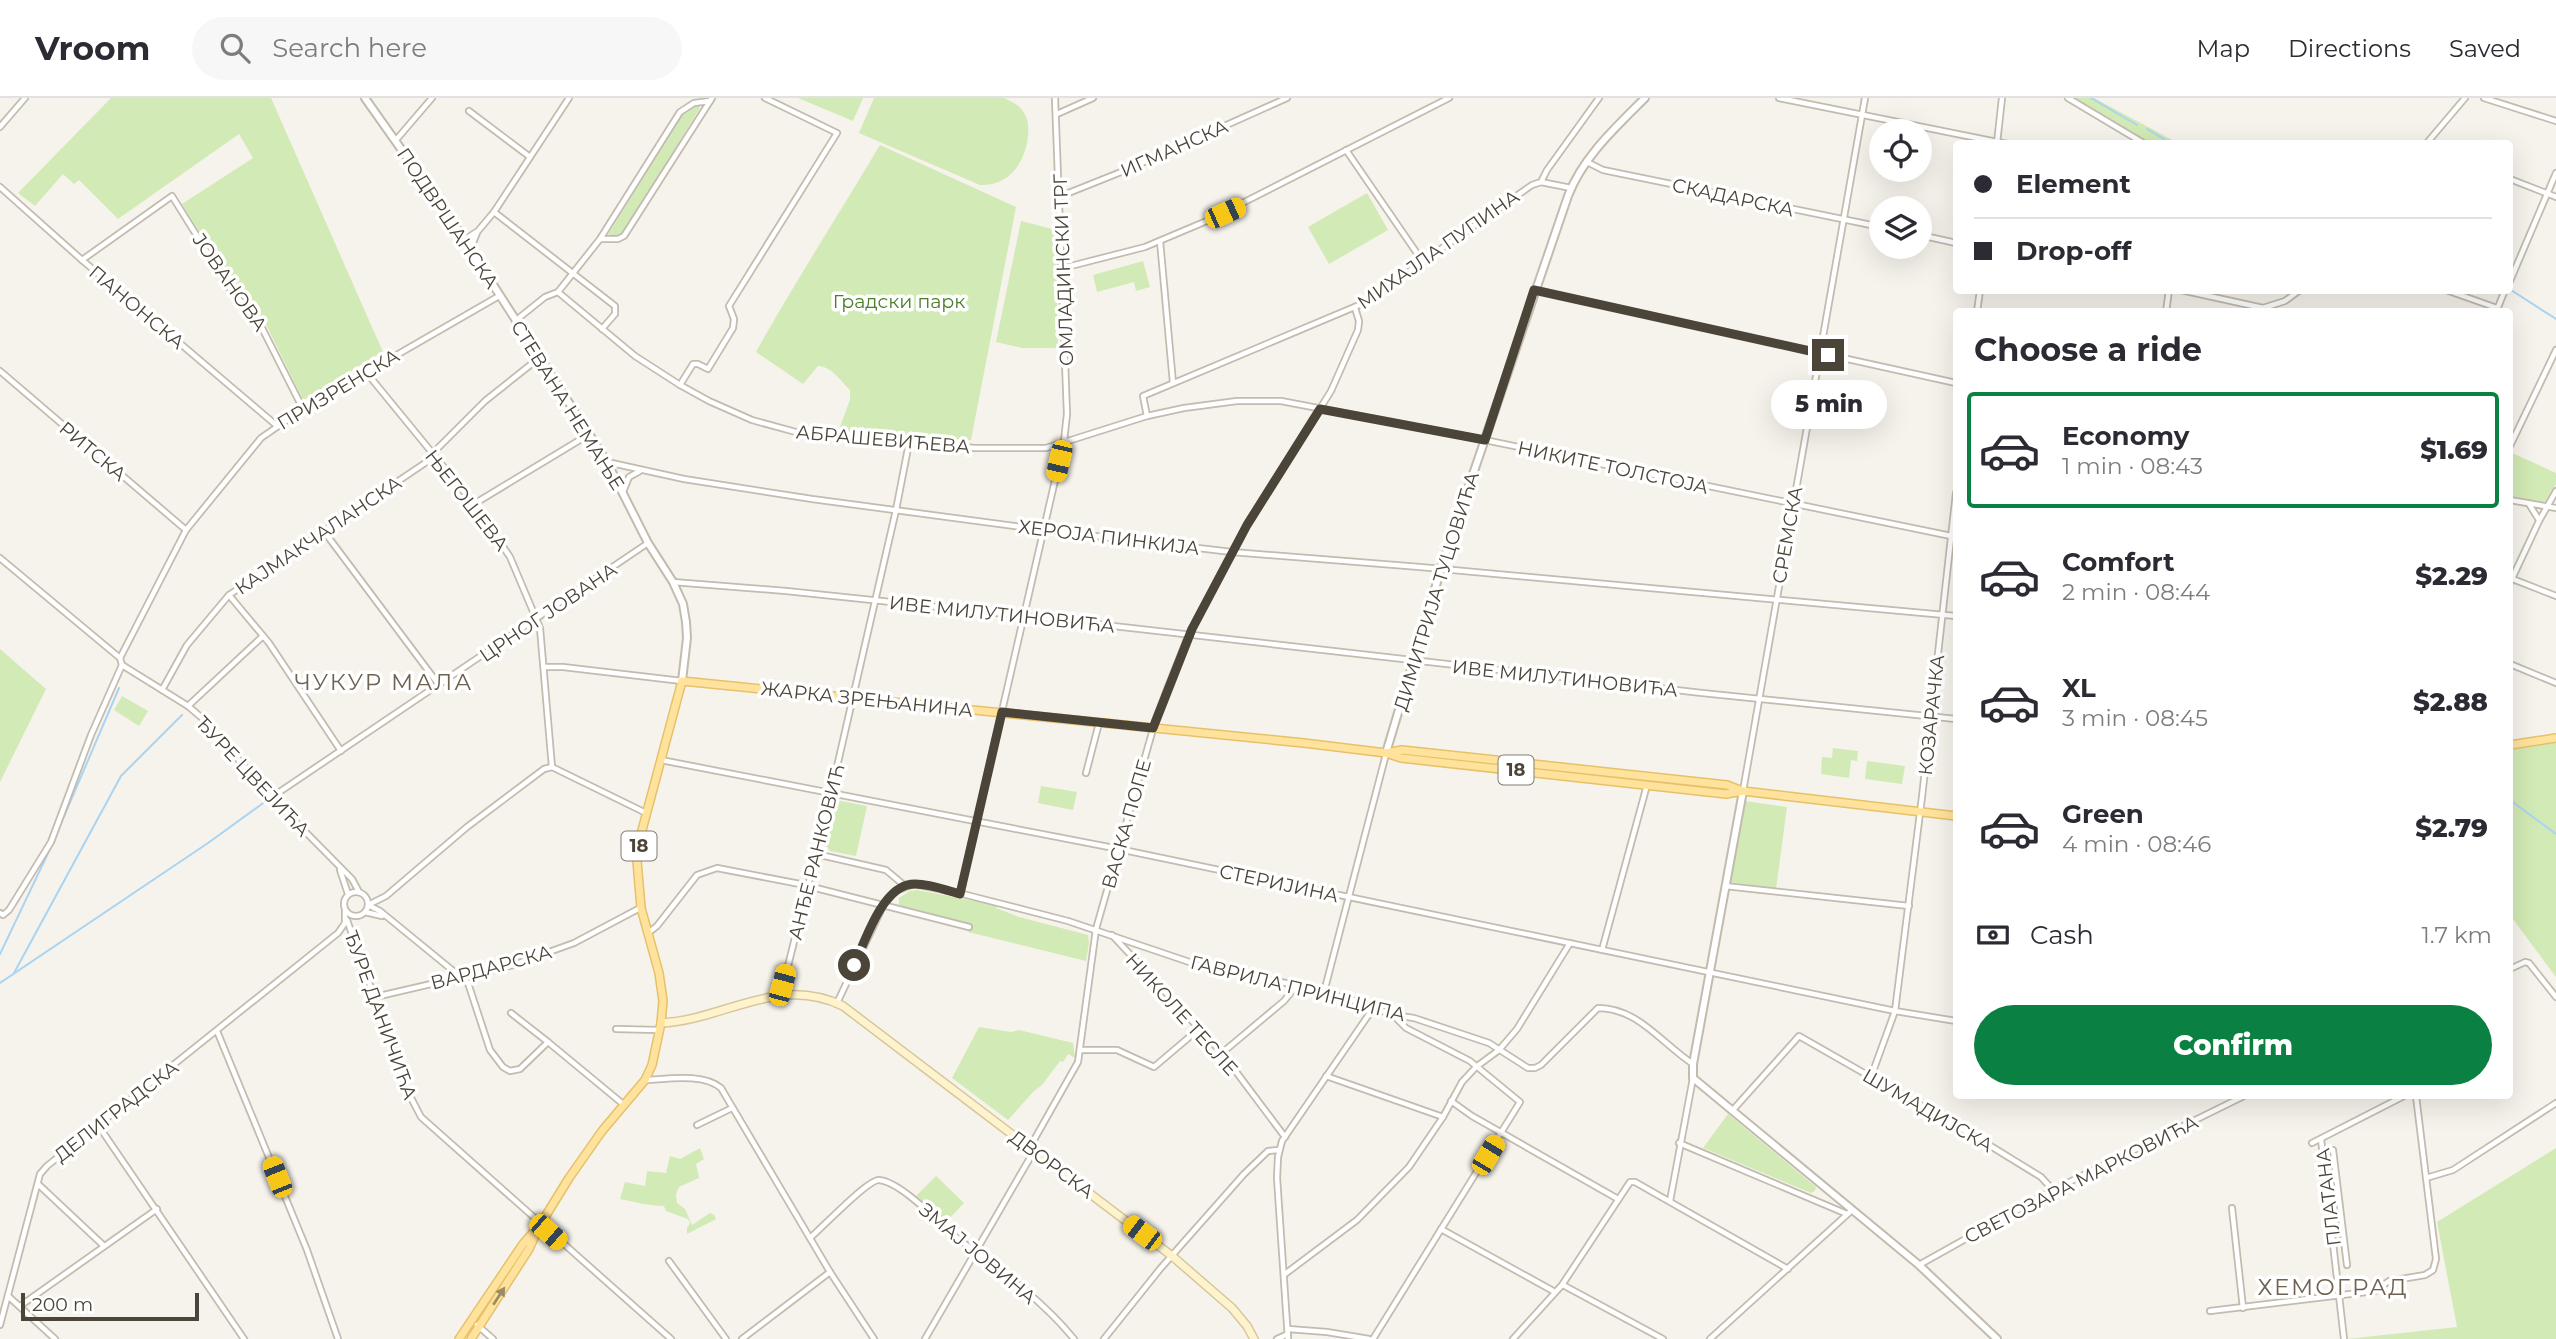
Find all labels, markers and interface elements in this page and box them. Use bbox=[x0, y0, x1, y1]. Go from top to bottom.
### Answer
search box bbox=[192, 17, 682, 80]
text: Vroom bbox=[35, 28, 150, 68]
icon: search bbox=[216, 29, 254, 67]
text: Search here bbox=[272, 32, 427, 64]
text: Map bbox=[2197, 34, 2250, 63]
text: Directions bbox=[2288, 34, 2411, 63]
text: Saved bbox=[2449, 34, 2521, 63]
street label: ИГМАНСКА bbox=[1117, 115, 1231, 182]
map controls bbox=[1869, 119, 1932, 259]
button: locate bbox=[1869, 119, 1932, 182]
street label: ПОДВРШАНСКА bbox=[392, 143, 503, 293]
text: Element bbox=[2016, 168, 2131, 200]
street label: ОМЛАДИНСКИ ТРГ bbox=[1049, 173, 1078, 366]
street label: СКАДАРСКА bbox=[1670, 173, 1796, 222]
street label: МИХАЈЛА ПУПИНА bbox=[1353, 185, 1524, 314]
car bbox=[1202, 195, 1249, 231]
button: layers bbox=[1869, 196, 1932, 259]
street label: ЈОВАНОВА bbox=[187, 229, 272, 336]
text: Drop-off bbox=[2016, 235, 2131, 267]
street label: ПАНОНСКА bbox=[84, 261, 189, 354]
park label: Градски парк bbox=[833, 290, 965, 313]
street label: СТЕВАНА НЕМАЊЕ bbox=[506, 316, 629, 494]
text: Choose a ride bbox=[1974, 330, 2202, 369]
route end bbox=[1812, 339, 1844, 371]
street label: ПРИЗРЕНСКА bbox=[273, 344, 403, 435]
callout: 5 min bbox=[1770, 380, 1886, 428]
text: 5 min bbox=[1795, 390, 1863, 418]
street label: РИТСКА bbox=[54, 417, 131, 486]
icon: car bbox=[1978, 419, 2041, 482]
street label: АБРАШЕВИЋЕВА bbox=[795, 420, 971, 459]
text: Economy bbox=[2062, 420, 2189, 452]
text: $1.69 bbox=[2420, 434, 2488, 466]
street label: НИКИТЕ ТОЛСТОЈА bbox=[1515, 436, 1710, 499]
car bbox=[1045, 438, 1074, 484]
street label: ЊЕГОШЕВА bbox=[420, 445, 513, 555]
text: 1 min · 08:43 bbox=[2062, 452, 2203, 480]
street label: ДИМИТРИЈА ТУЦОВИЋА bbox=[1389, 469, 1484, 713]
street label: КАЈМАКЧАЛАНСКА bbox=[231, 471, 406, 600]
street label: СРЕМСКА bbox=[1768, 485, 1807, 585]
street label: ХЕРОЈА ПИНКИЈА bbox=[1017, 515, 1201, 560]
icon: car bbox=[1978, 545, 2041, 608]
text: Comfort bbox=[2062, 546, 2174, 578]
street label: ЦРНОГ ЈОВАНА bbox=[475, 558, 621, 667]
text: $2.29 bbox=[2415, 560, 2488, 592]
text: 2 min · 08:44 bbox=[2062, 578, 2210, 606]
street label: ИВЕ МИЛУТИНОВИЋА bbox=[888, 591, 1116, 638]
street label: КОЗАРАЧКА bbox=[1914, 654, 1949, 776]
street label: ИВЕ МИЛУТИНОВИЋА bbox=[1451, 655, 1679, 702]
district label: ЧУКУР МАЛА bbox=[295, 668, 473, 696]
icon: car bbox=[1978, 671, 2041, 734]
text: XL bbox=[2062, 672, 2096, 704]
street label: ЖАРКА ЗРЕЊАНИНА bbox=[760, 677, 974, 722]
text: $2.88 bbox=[2413, 686, 2488, 718]
text: 3 min · 08:45 bbox=[2062, 704, 2208, 732]
street label: ЂУРЕ ЦВЕЈИЋА bbox=[191, 711, 314, 841]
road number: 18 bbox=[1498, 756, 1534, 784]
street label: ВАСКА ПОПЕ bbox=[1097, 757, 1156, 892]
street label: АНЂЕ РАНКОВИЋ bbox=[784, 762, 849, 942]
icon: car bbox=[1978, 797, 2041, 860]
text: Green bbox=[2062, 798, 2144, 830]
text: $2.79 bbox=[2415, 812, 2488, 844]
text: 4 min · 08:46 bbox=[2062, 830, 2211, 858]
road number: 18 bbox=[622, 832, 656, 860]
street label: СТЕРИЈИНА bbox=[1217, 860, 1341, 907]
icon: cash bbox=[1974, 916, 2012, 954]
text: Cash bbox=[2030, 919, 2094, 951]
text: 1.7 km bbox=[2422, 921, 2492, 949]
street label: ЂУРЕ ДАНИЧИЋА bbox=[339, 927, 422, 1103]
street label: ВАРДАРСКА bbox=[428, 940, 554, 995]
street label: НИКОЛЕ ТЕСЛЕ bbox=[1121, 948, 1243, 1080]
route start bbox=[838, 949, 870, 981]
street label: ГАВРИЛА ПРИНЦИПА bbox=[1188, 951, 1408, 1026]
car bbox=[767, 962, 798, 1008]
button: Confirm bbox=[1974, 1005, 2492, 1085]
street label: ДЕЛИГРАДСКА bbox=[50, 1056, 183, 1167]
street label: ШУМАДИЈСКА bbox=[1858, 1064, 1997, 1157]
street label: СВЕТОЗАРА МАРКОВИЋА bbox=[1960, 1110, 2202, 1249]
street label: ДВОРСКА bbox=[1005, 1125, 1098, 1204]
car bbox=[1469, 1132, 1508, 1178]
street label: ПЛАТАНА bbox=[2311, 1147, 2346, 1247]
car bbox=[260, 1154, 295, 1200]
street label: ЗМАЈ ЈОВИНА bbox=[915, 1198, 1041, 1309]
car bbox=[526, 1210, 571, 1254]
car bbox=[1119, 1212, 1166, 1254]
district label: ХЕМОГРАД bbox=[2257, 1273, 2409, 1301]
one-way arrow bbox=[492, 1287, 506, 1305]
scale bar bbox=[21, 1290, 200, 1322]
text: 200 m bbox=[32, 1293, 93, 1316]

